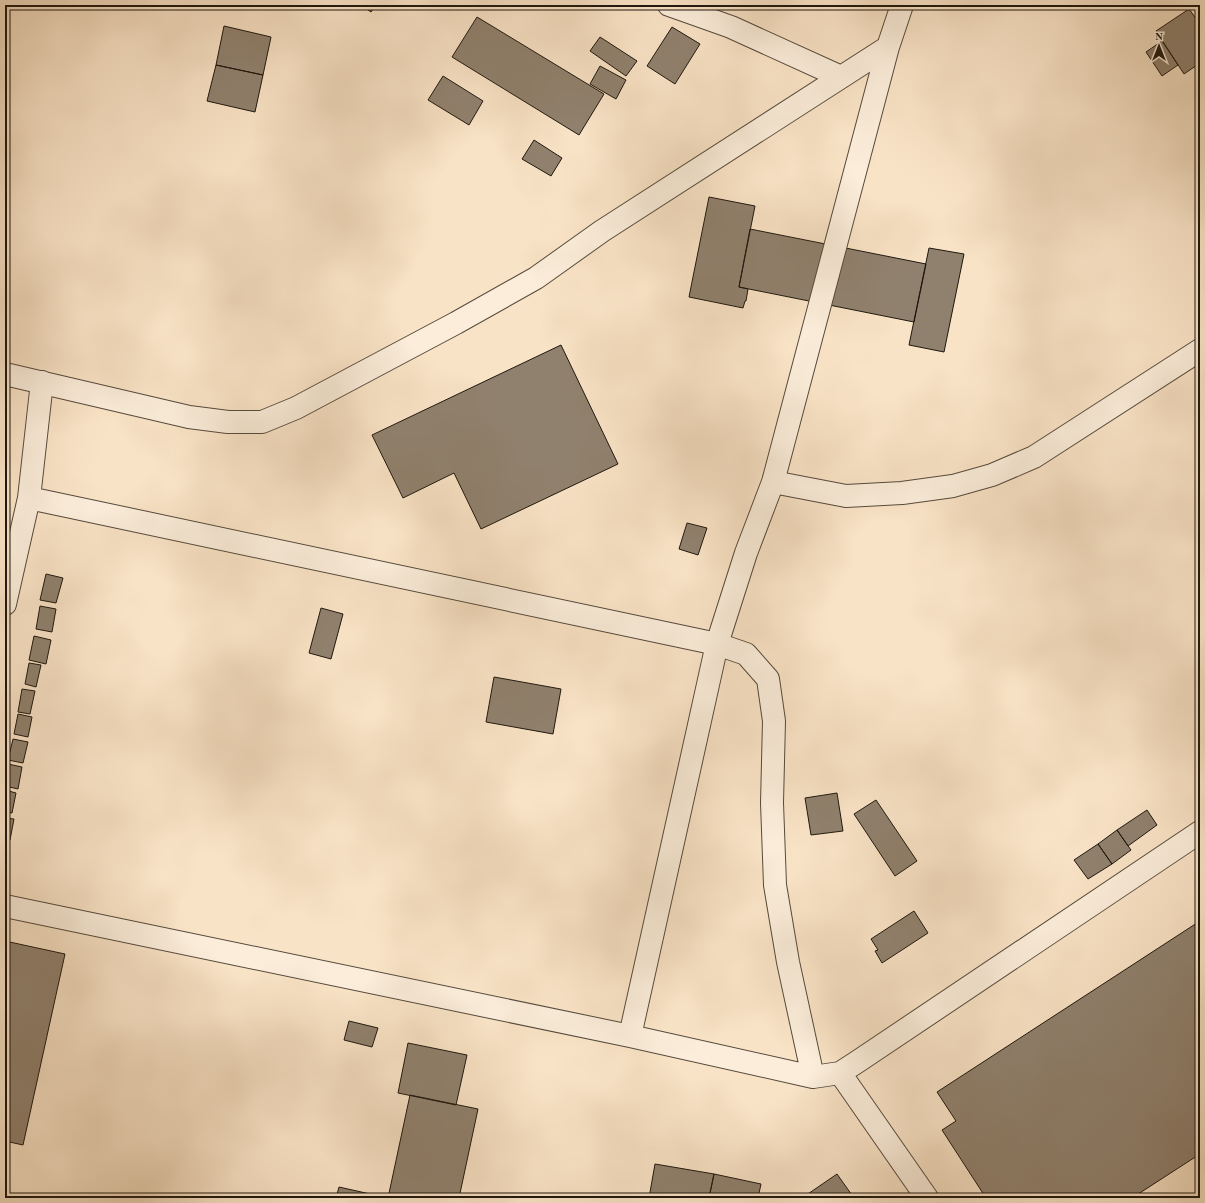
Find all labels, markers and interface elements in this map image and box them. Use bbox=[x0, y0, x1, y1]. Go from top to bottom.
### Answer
north arrow bbox=[1139, 26, 1179, 66]
text: N bbox=[1155, 32, 1164, 43]

